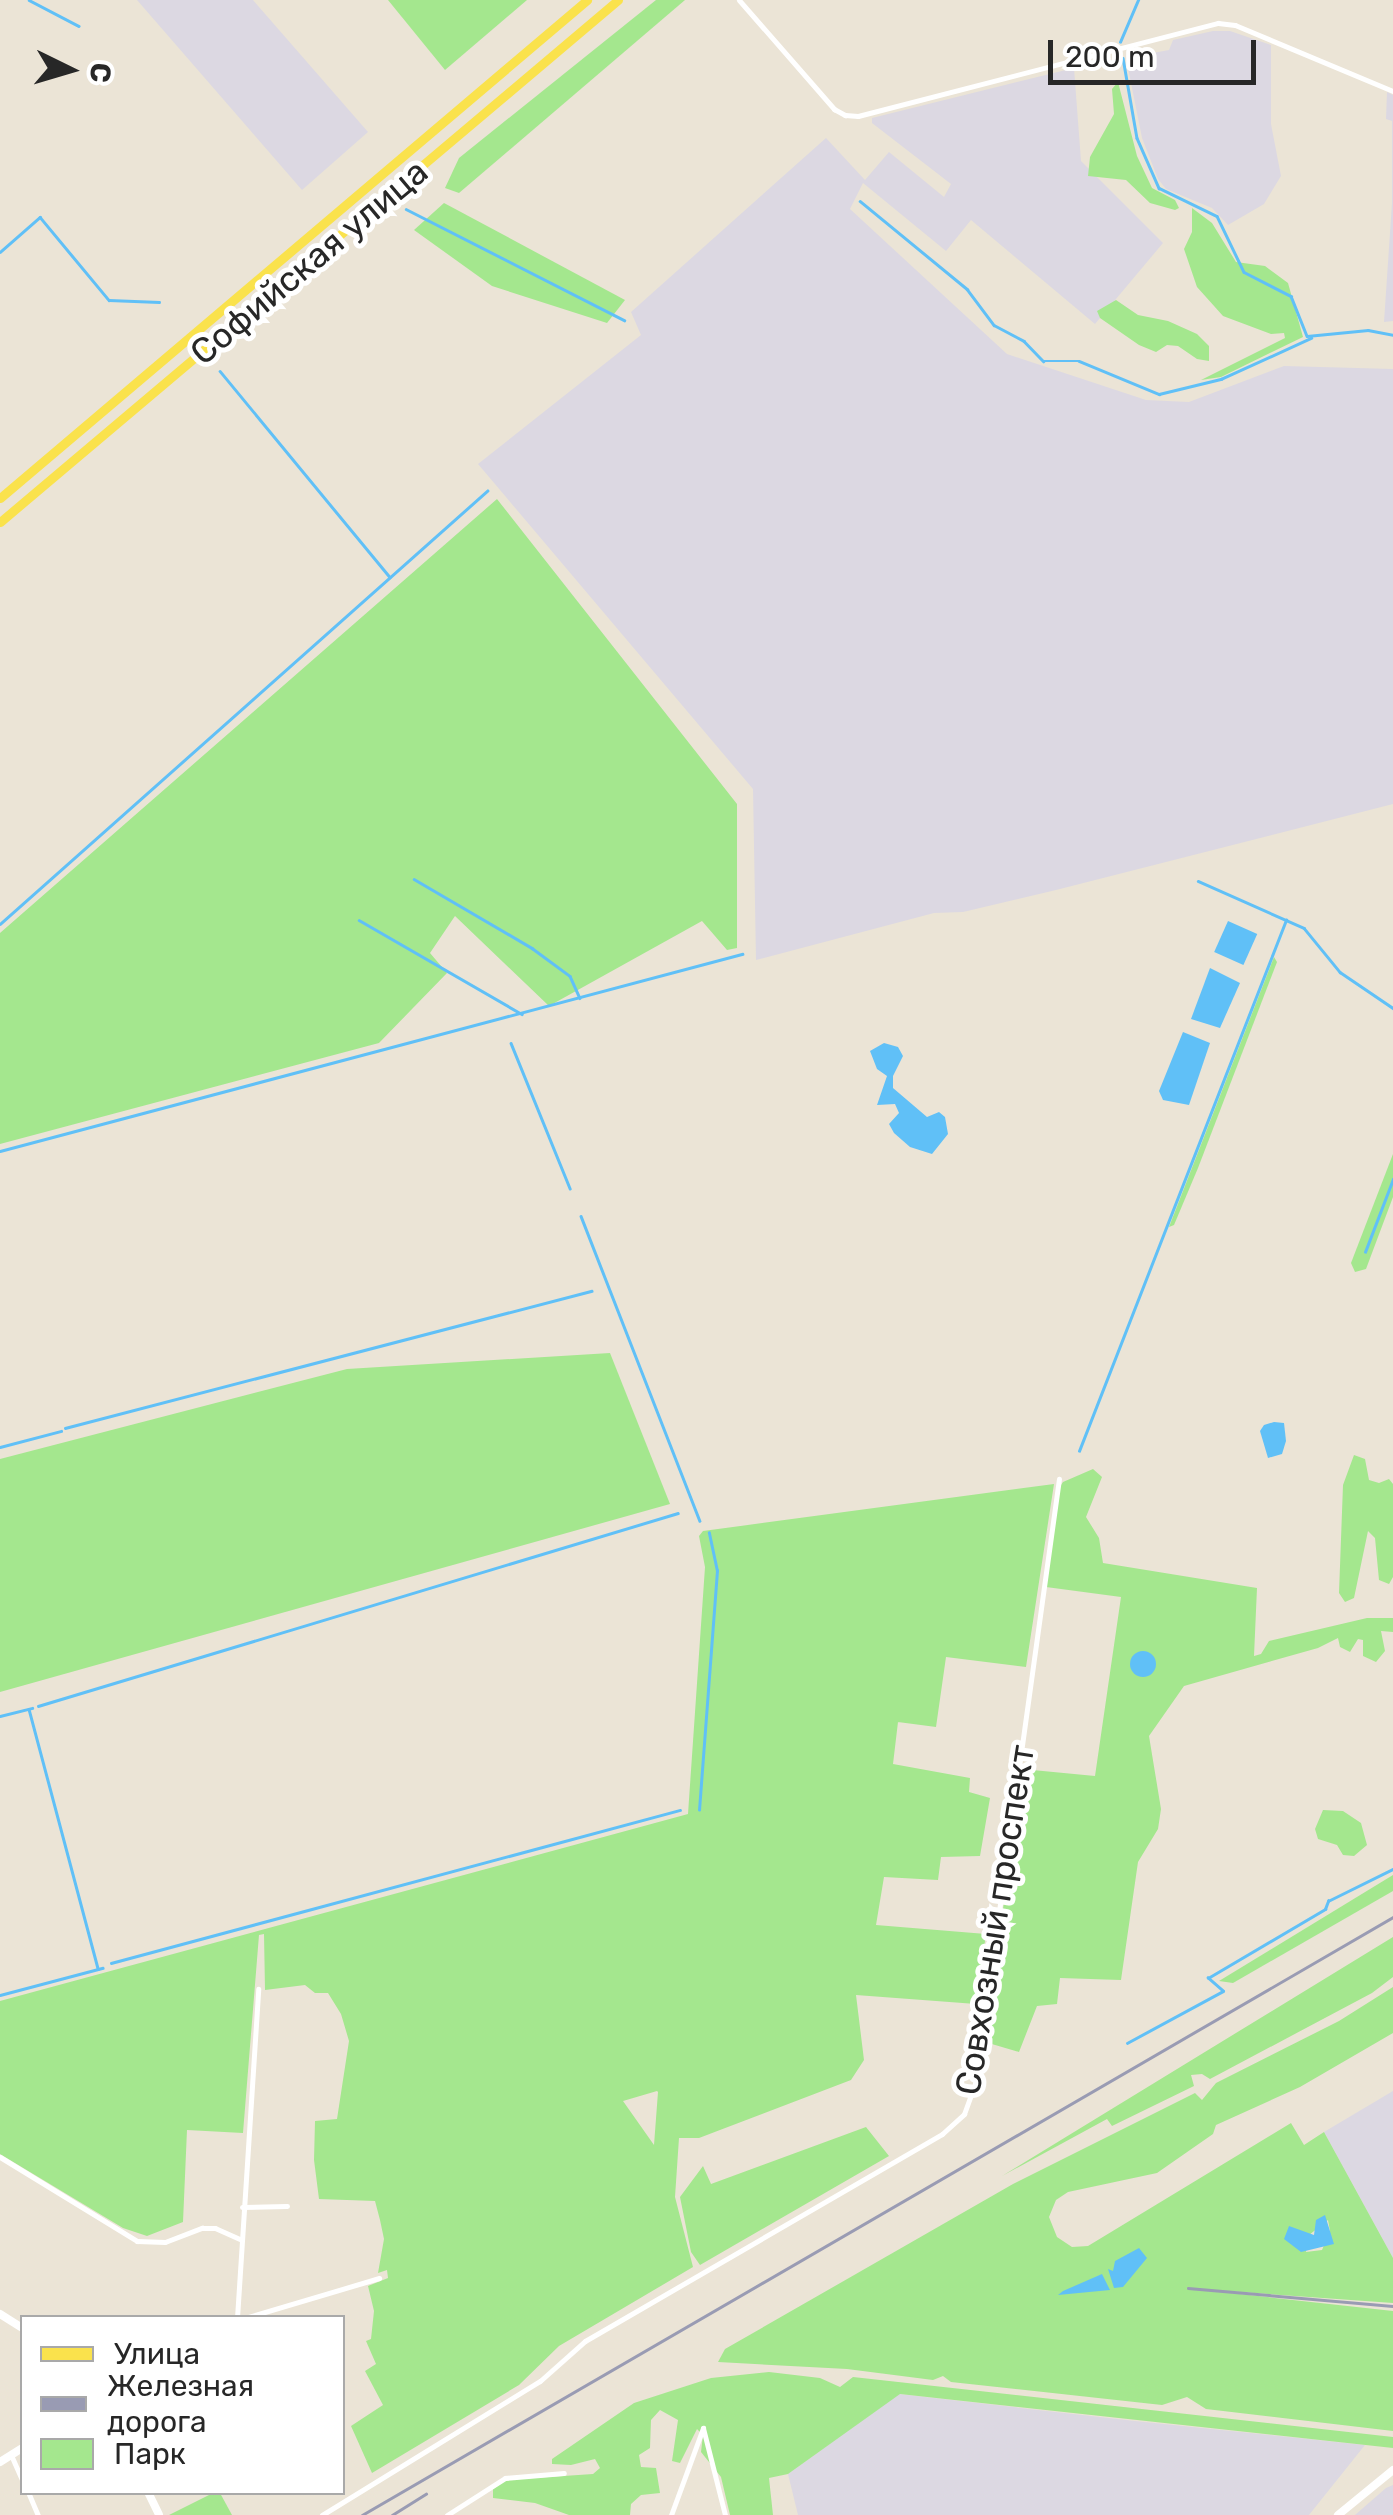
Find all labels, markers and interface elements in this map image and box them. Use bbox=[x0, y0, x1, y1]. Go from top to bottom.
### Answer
north arrow bbox=[20, 20, 120, 120]
scale bar bbox=[1053, 20, 1260, 82]
text: 200 m bbox=[1065, 39, 1155, 75]
text: С bbox=[83, 61, 118, 84]
street label: Софийская улица bbox=[182, 151, 436, 373]
street label: Совхозный проспект bbox=[947, 1742, 1043, 2098]
legend bbox=[20, 2315, 345, 2495]
text: Улица bbox=[114, 2336, 200, 2372]
text: Железная дорога bbox=[107, 2368, 254, 2440]
text: Парк bbox=[114, 2436, 186, 2472]

